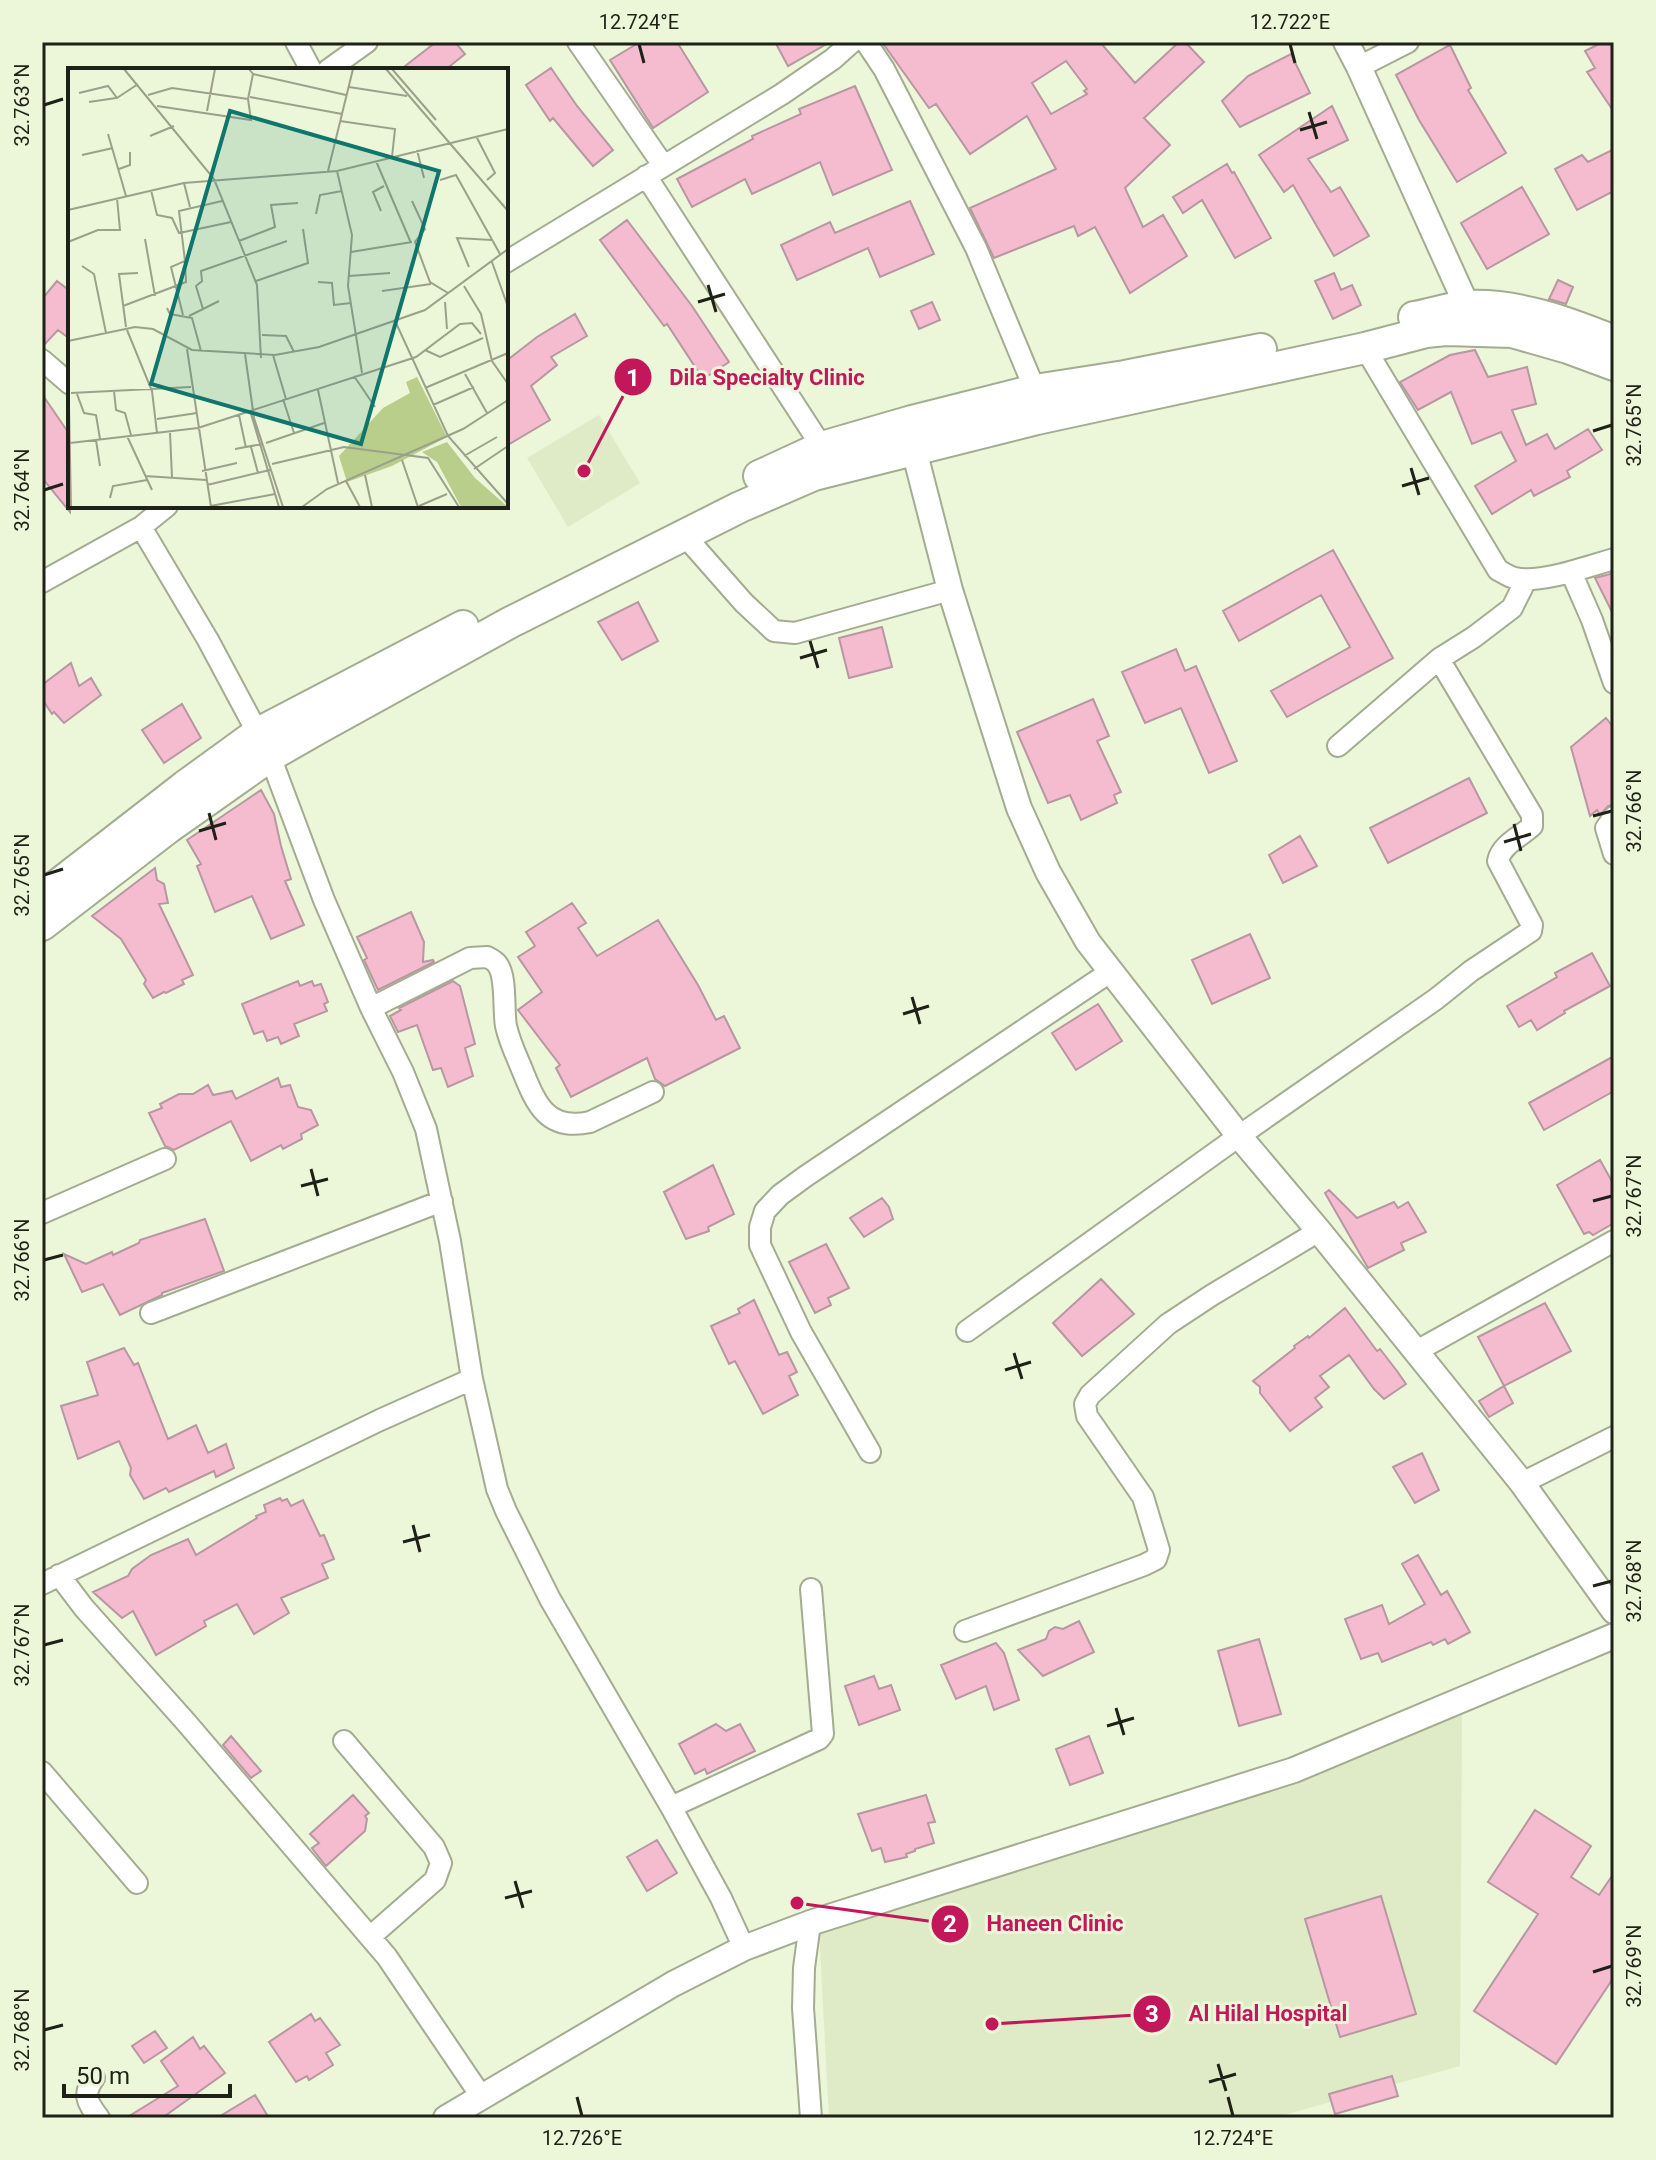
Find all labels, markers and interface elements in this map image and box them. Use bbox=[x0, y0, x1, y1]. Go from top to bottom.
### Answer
text: 12.724°E bbox=[599, 10, 679, 34]
text: 12.722°E bbox=[1250, 10, 1330, 34]
text: 32.763°N bbox=[10, 63, 34, 147]
inset map bbox=[68, 68, 508, 508]
callout: Dila Specialty Clinic bbox=[613, 354, 881, 400]
text: 1 bbox=[626, 364, 640, 392]
text: Dila Specialty Clinic bbox=[669, 365, 865, 390]
text: 32.765°N bbox=[1622, 383, 1646, 467]
text: 32.764°N bbox=[10, 448, 34, 532]
text: 32.766°N bbox=[1622, 769, 1646, 853]
text: 32.765°N bbox=[10, 833, 34, 917]
text: 32.767°N bbox=[1622, 1154, 1646, 1238]
text: 32.766°N bbox=[10, 1218, 34, 1302]
text: 32.768°N bbox=[1622, 1539, 1646, 1623]
text: 32.767°N bbox=[10, 1603, 34, 1687]
callout: Haneen Clinic bbox=[930, 1901, 1139, 1947]
text: 2 bbox=[943, 1910, 957, 1938]
text: Haneen Clinic bbox=[987, 1911, 1123, 1936]
text: 32.769°N bbox=[1622, 1924, 1646, 2008]
text: 32.768°N bbox=[10, 1988, 34, 2072]
callout: Al Hilal Hospital bbox=[1132, 1991, 1363, 2037]
text: 3 bbox=[1145, 2000, 1159, 2028]
text: Al Hilal Hospital bbox=[1189, 2001, 1347, 2026]
scale bar bbox=[64, 2048, 230, 2098]
text: 50 m bbox=[76, 2062, 130, 2090]
text: 12.726°E bbox=[542, 2126, 622, 2150]
text: 12.724°E bbox=[1193, 2126, 1273, 2150]

